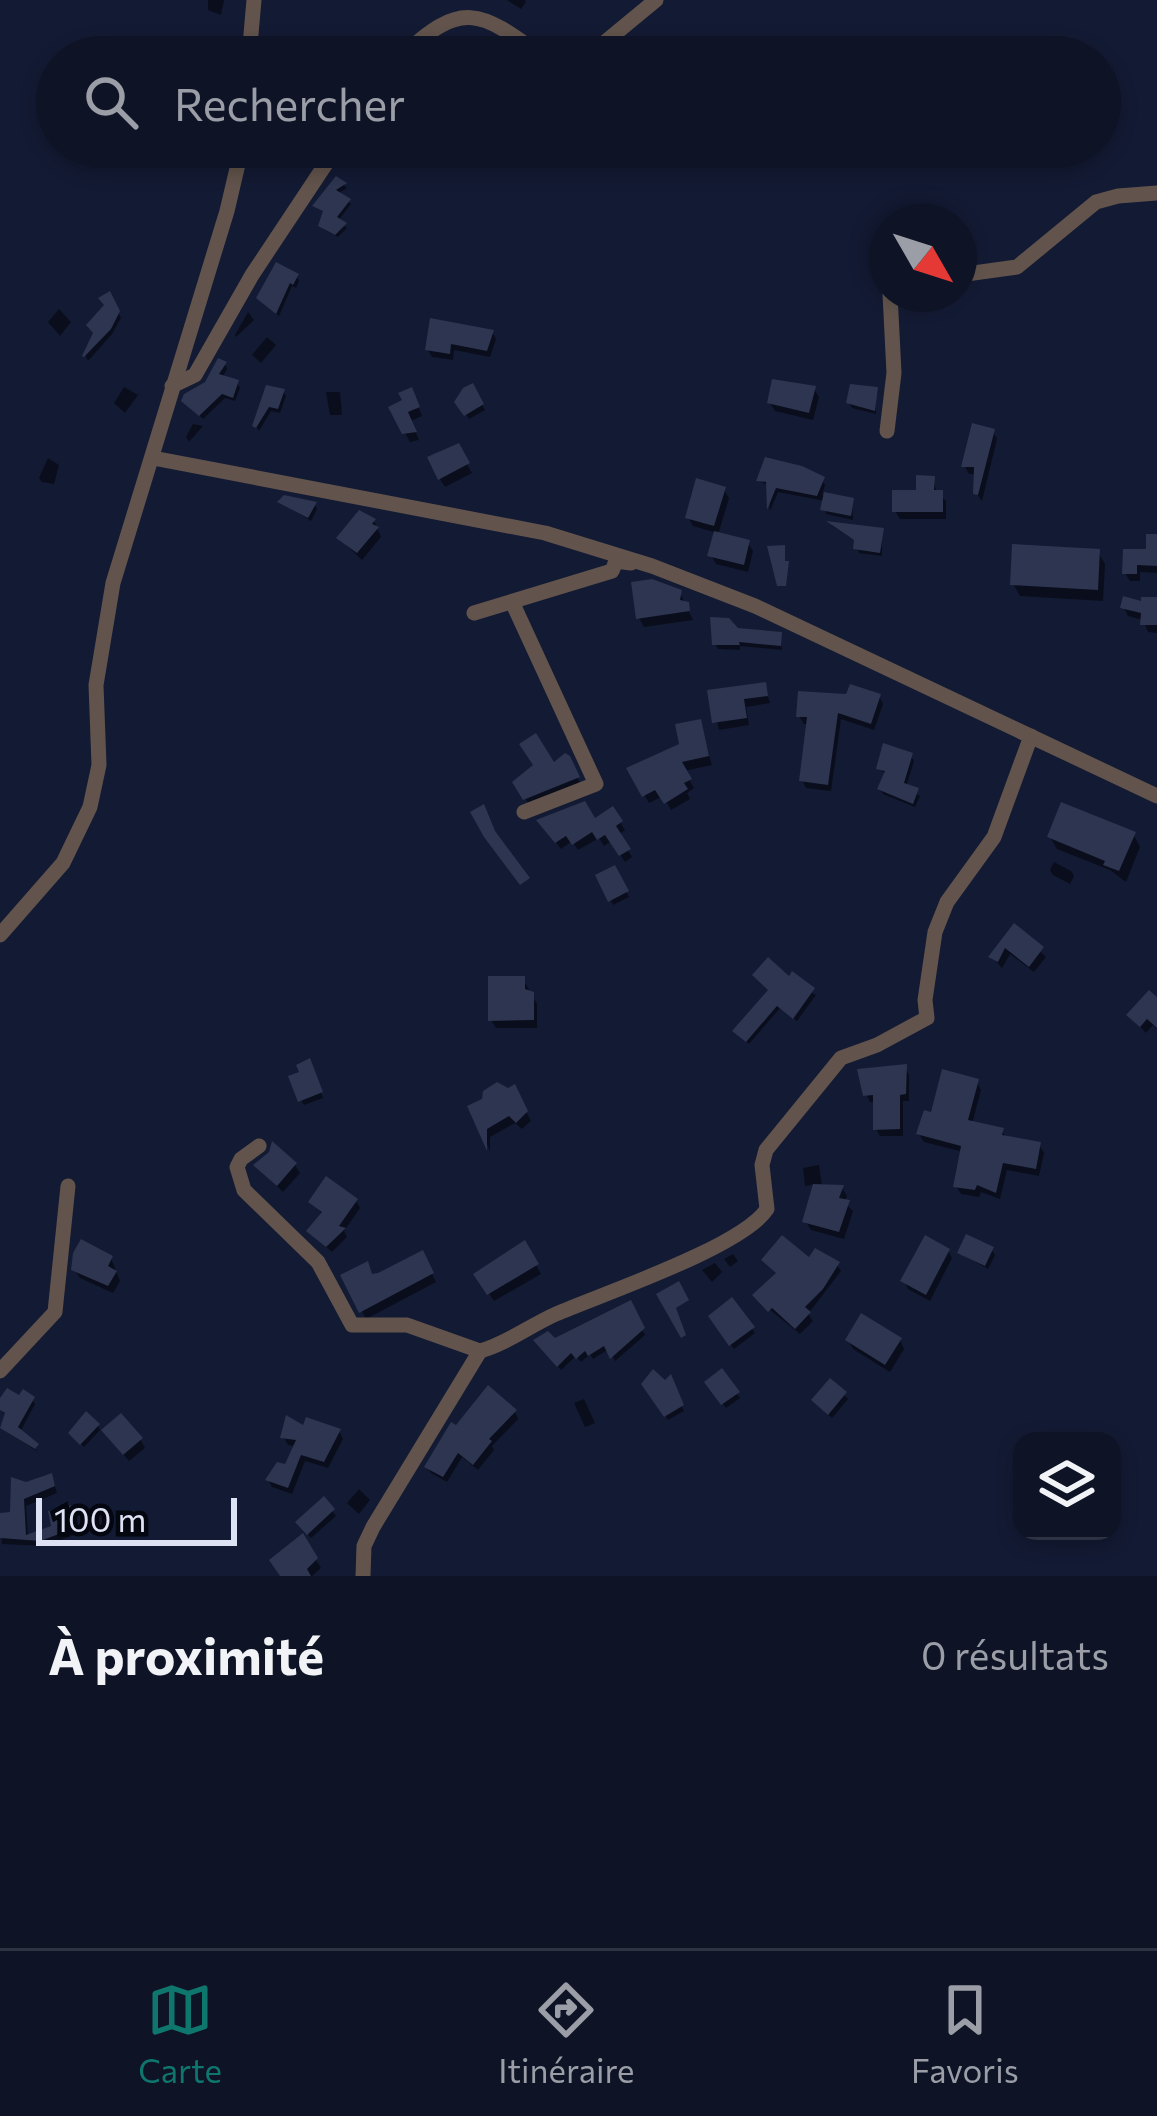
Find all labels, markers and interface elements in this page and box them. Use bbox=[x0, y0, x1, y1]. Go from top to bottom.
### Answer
search box bbox=[36, 36, 1121, 168]
icon: search bbox=[78, 69, 144, 135]
text: Rechercher bbox=[174, 75, 405, 130]
north arrow bbox=[869, 204, 977, 312]
map controls bbox=[1013, 1432, 1121, 1540]
button: layers bbox=[1013, 1432, 1121, 1540]
scale bar bbox=[36, 1492, 237, 1545]
text: 100 m bbox=[54, 1498, 146, 1539]
text: À proximité bbox=[48, 1623, 324, 1686]
text: 0 résultats bbox=[921, 1630, 1109, 1678]
tab: Carte bbox=[138, 1977, 222, 2090]
tab: Itinéraire bbox=[498, 1977, 635, 2090]
tab: Favoris bbox=[911, 1977, 1019, 2090]

